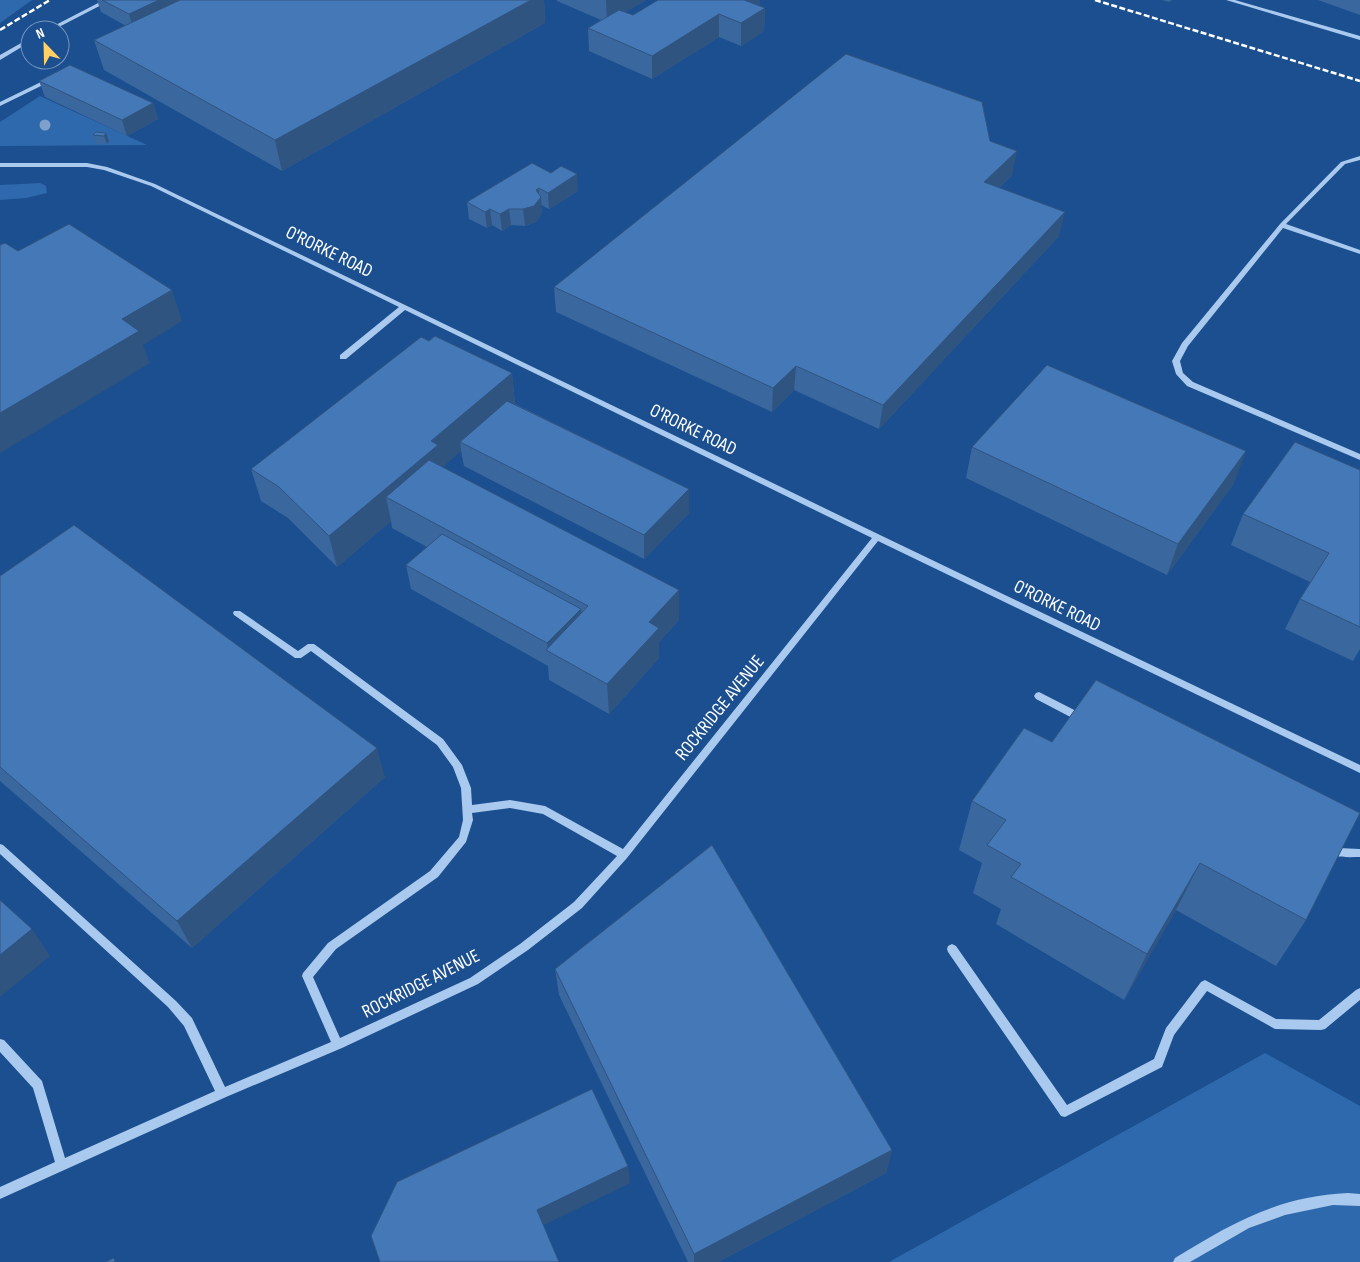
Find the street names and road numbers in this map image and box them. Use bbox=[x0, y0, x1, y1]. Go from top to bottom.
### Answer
street label: O'RORKE ROAD bbox=[282, 221, 376, 283]
street label: O'RORKE ROAD bbox=[646, 399, 740, 461]
street label: O'RORKE ROAD bbox=[1010, 575, 1104, 637]
street label: ROCKRIDGE AVENUE bbox=[670, 651, 770, 765]
street label: ROCKRIDGE AVENUE bbox=[358, 944, 484, 1024]

